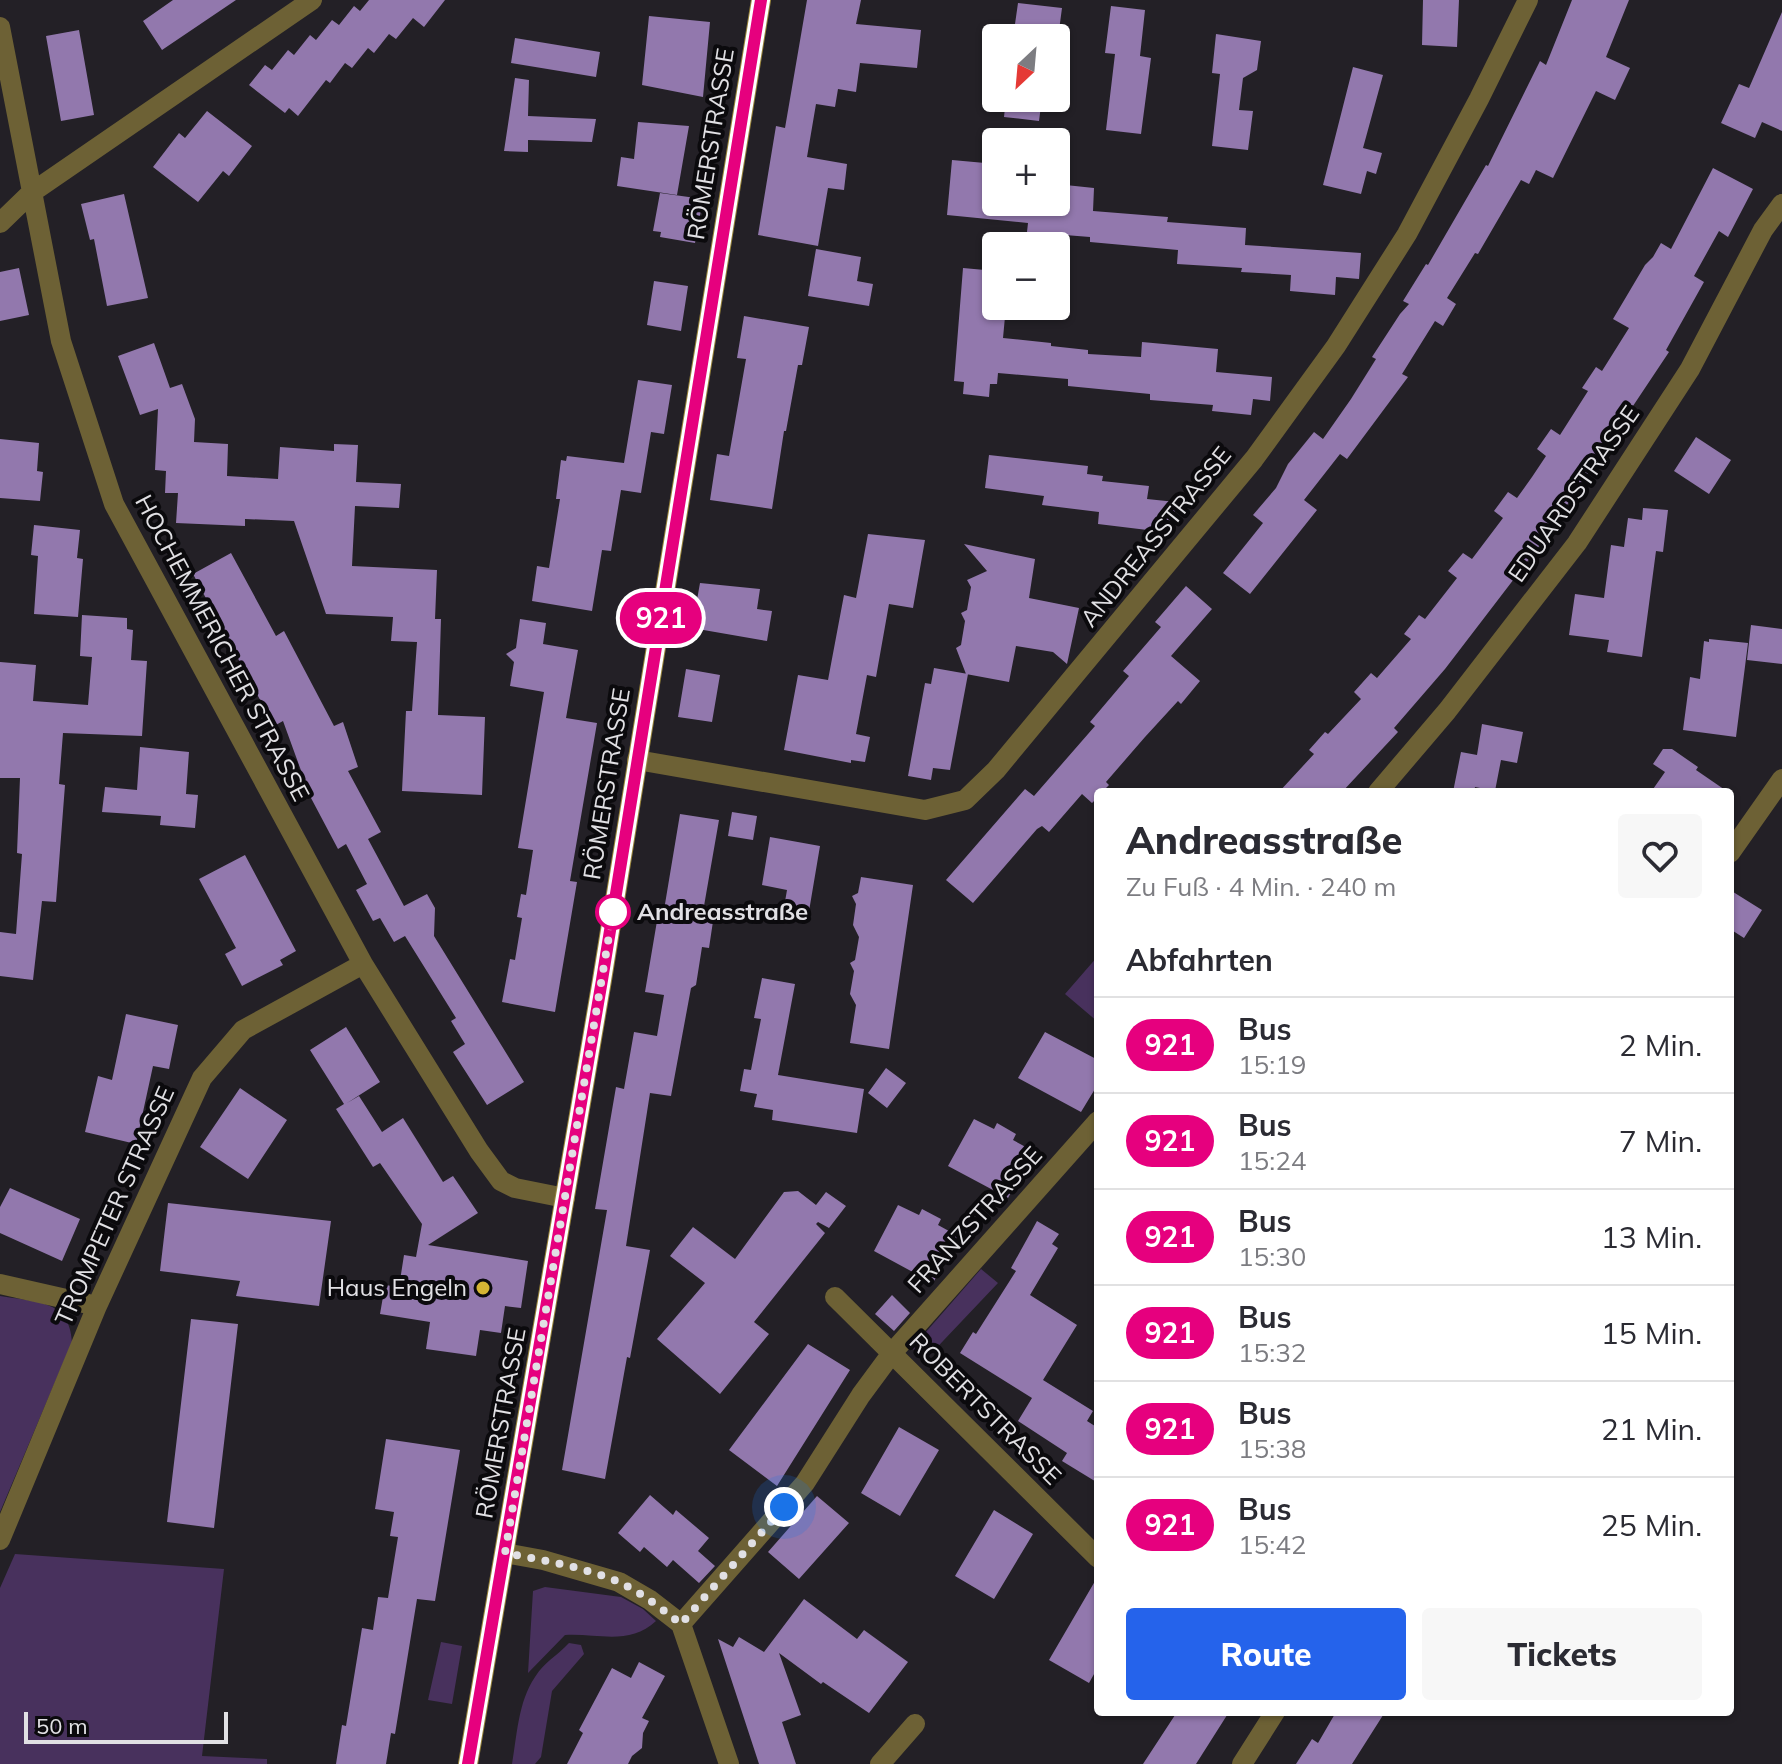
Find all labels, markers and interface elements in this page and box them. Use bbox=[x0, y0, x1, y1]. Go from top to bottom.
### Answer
north arrow bbox=[982, 24, 1070, 112]
map controls bbox=[982, 24, 1070, 320]
street label: RÖMERSTRASSE bbox=[680, 46, 740, 242]
button: + bbox=[982, 128, 1070, 216]
button: − bbox=[982, 232, 1070, 320]
street label: EDUARDSTRASSE bbox=[1501, 399, 1645, 587]
street label: ANDREASSTRASSE bbox=[1073, 440, 1237, 633]
street label: HOCHEMMERICHER STRASSE bbox=[129, 489, 317, 806]
line badge: 921 bbox=[615, 592, 707, 644]
text: 921 bbox=[636, 600, 686, 635]
street label: RÖMERSTRASSE bbox=[576, 686, 636, 882]
button: heart bbox=[1618, 814, 1702, 898]
text: Andreasstraße bbox=[1126, 816, 1402, 864]
text: Zu Fuß · 4 Min. · 240 m bbox=[1126, 870, 1396, 903]
marker: Andreasstraße bbox=[596, 895, 630, 929]
place label: Andreasstraße bbox=[637, 896, 808, 926]
text: Abfahrten bbox=[1126, 941, 1273, 979]
text: Bus bbox=[1238, 1010, 1292, 1048]
text: 2 Min. bbox=[1619, 1026, 1702, 1064]
text: 921 bbox=[1145, 1027, 1195, 1062]
text: 15:19 bbox=[1238, 1048, 1306, 1081]
street label: TROMPETER STRASSE bbox=[48, 1082, 180, 1330]
text: Bus bbox=[1238, 1106, 1292, 1144]
text: 7 Min. bbox=[1619, 1122, 1702, 1160]
text: 921 bbox=[1145, 1123, 1195, 1158]
street label: FRANZSTRASSE bbox=[901, 1140, 1048, 1299]
text: 15:24 bbox=[1238, 1144, 1306, 1177]
text: Bus bbox=[1238, 1202, 1292, 1240]
text: 13 Min. bbox=[1601, 1218, 1702, 1256]
text: 921 bbox=[1145, 1219, 1195, 1254]
text: 15:30 bbox=[1238, 1240, 1306, 1273]
place label: Haus Engeln bbox=[327, 1272, 467, 1302]
marker: Haus Engeln bbox=[474, 1279, 492, 1297]
text: Bus bbox=[1238, 1298, 1292, 1336]
text: 15 Min. bbox=[1601, 1314, 1702, 1352]
text: 921 bbox=[1145, 1315, 1195, 1350]
street label: RÖMERSTRASSE bbox=[468, 1325, 532, 1521]
street label: ROBERTSTRASSE bbox=[904, 1326, 1068, 1490]
text: 15:32 bbox=[1238, 1336, 1306, 1369]
text: Bus bbox=[1238, 1394, 1292, 1432]
text: 21 Min. bbox=[1601, 1410, 1702, 1448]
text: 921 bbox=[1145, 1411, 1195, 1446]
text: 15:38 bbox=[1238, 1432, 1306, 1465]
your location bbox=[764, 1487, 804, 1527]
text: Bus bbox=[1238, 1490, 1292, 1528]
text: 25 Min. bbox=[1601, 1506, 1702, 1544]
text: 921 bbox=[1145, 1507, 1195, 1542]
text: 15:42 bbox=[1238, 1528, 1306, 1561]
button: Route bbox=[1126, 1608, 1406, 1700]
button: Tickets bbox=[1422, 1608, 1702, 1700]
scale bar bbox=[24, 1708, 228, 1744]
text: 50 m bbox=[36, 1712, 87, 1740]

